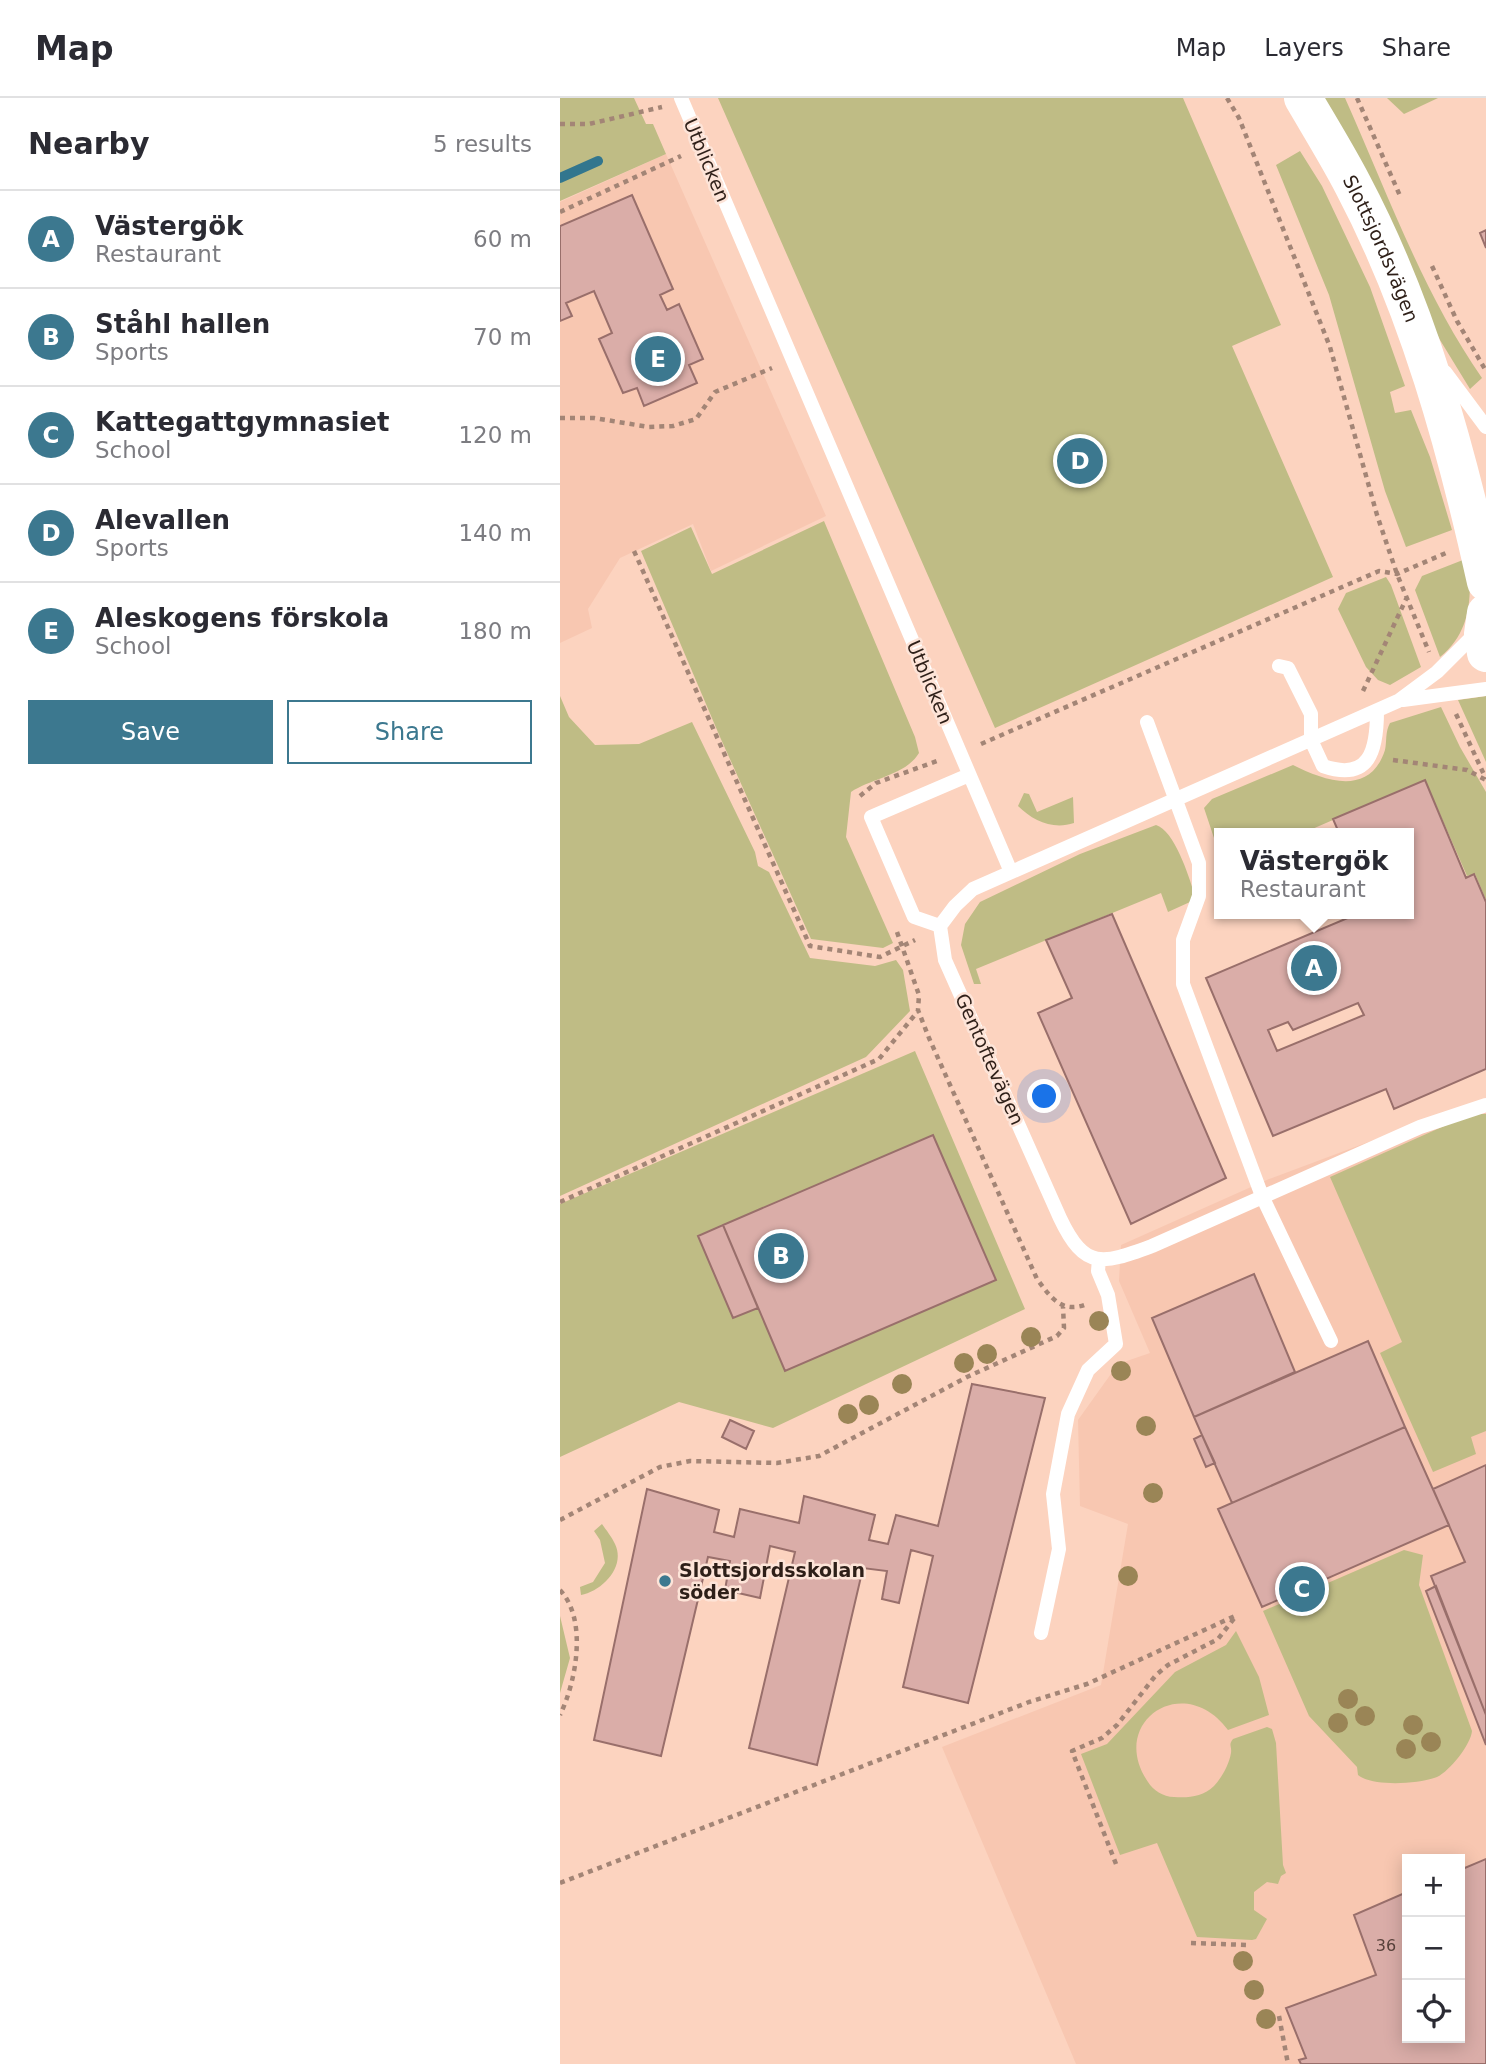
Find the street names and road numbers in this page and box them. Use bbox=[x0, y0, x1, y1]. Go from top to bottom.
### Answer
street label: Utblicken bbox=[680, 115, 734, 205]
street label: Slottsjordsvägen bbox=[1339, 171, 1423, 325]
street label: Utblicken bbox=[903, 637, 957, 727]
street label: Gentoftevägen bbox=[951, 990, 1029, 1128]

